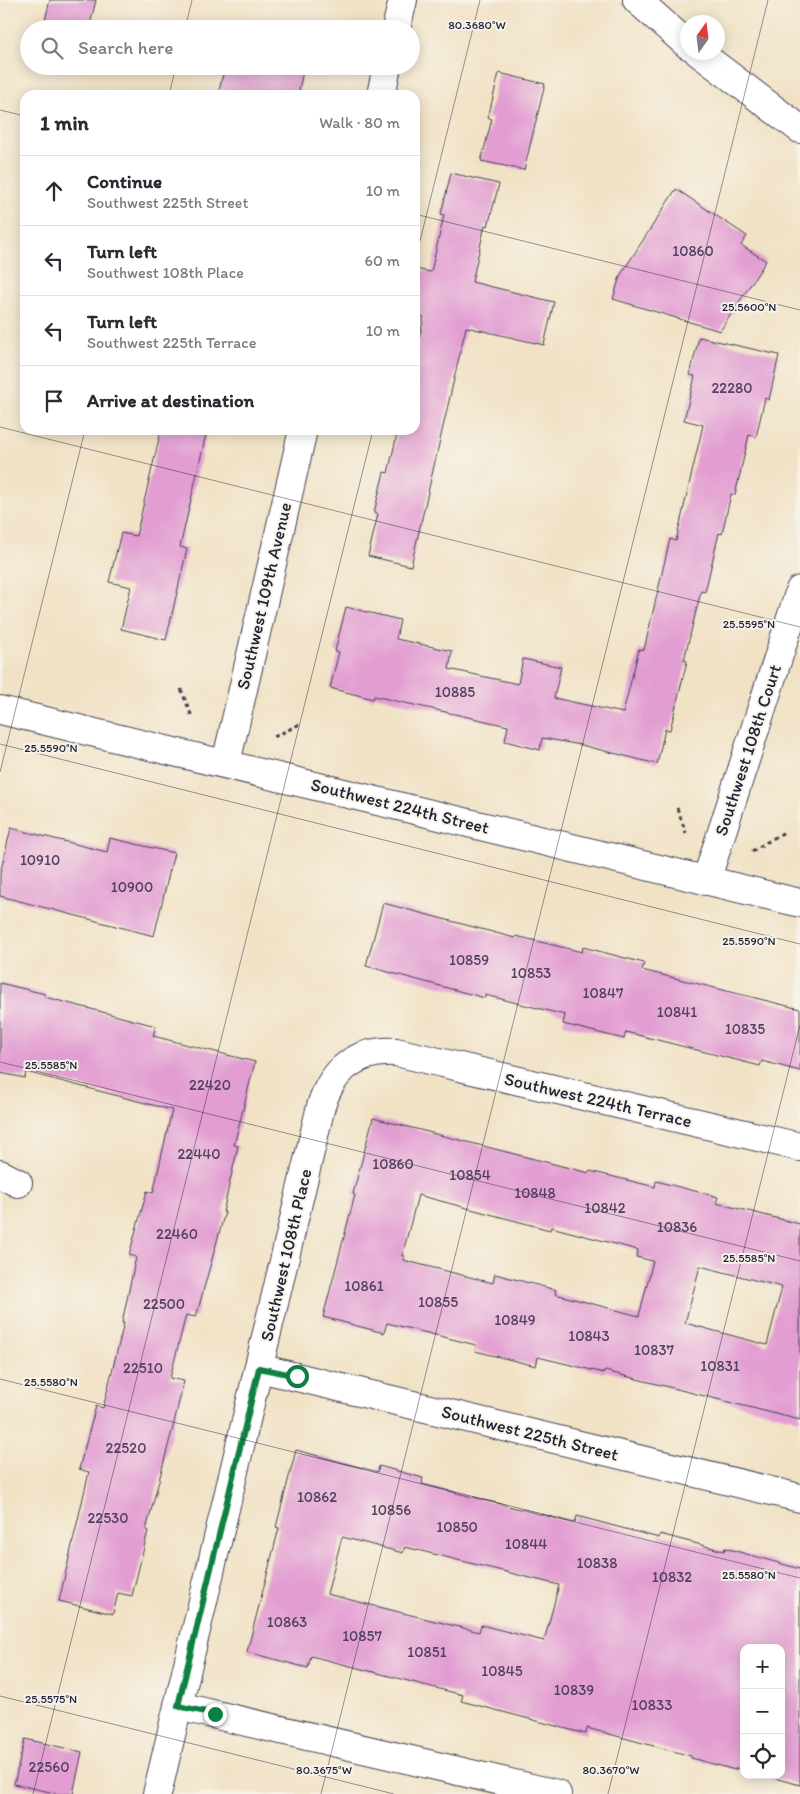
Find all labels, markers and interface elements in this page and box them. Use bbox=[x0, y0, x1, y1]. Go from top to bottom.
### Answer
north arrow bbox=[680, 15, 725, 60]
text: 80.3680°W bbox=[448, 18, 506, 32]
search box bbox=[20, 20, 420, 75]
icon: search bbox=[38, 34, 66, 62]
text: Search here bbox=[78, 36, 173, 59]
text: 1 min bbox=[40, 110, 89, 135]
text: Walk · 80 m bbox=[319, 113, 400, 132]
text: Continue bbox=[87, 170, 162, 193]
icon: ahead bbox=[40, 177, 68, 205]
text: 10 m bbox=[366, 181, 400, 200]
text: Southwest 225th Street bbox=[87, 193, 248, 212]
text: Turn left bbox=[87, 240, 157, 263]
house number: 10860 bbox=[672, 242, 714, 260]
icon: left bbox=[40, 247, 68, 275]
text: 60 m bbox=[365, 251, 400, 270]
text: Southwest 108th Place bbox=[87, 263, 244, 282]
text: 25.5600°N bbox=[722, 300, 776, 314]
text: Turn left bbox=[87, 310, 157, 333]
icon: left bbox=[40, 317, 68, 345]
text: 10 m bbox=[366, 321, 400, 340]
text: Southwest 225th Terrace bbox=[87, 333, 256, 352]
house number: 22280 bbox=[711, 379, 753, 397]
icon: arrive bbox=[40, 387, 68, 415]
text: Arrive at destination bbox=[87, 389, 254, 412]
street label: Southwest 109th Avenue bbox=[232, 500, 296, 692]
text: 25.5595°N bbox=[723, 617, 775, 631]
street label: Southwest 108th Court bbox=[710, 661, 786, 838]
house number: 10885 bbox=[435, 683, 475, 701]
text: 25.5590°N bbox=[24, 741, 78, 755]
street label: Southwest 224th Street bbox=[309, 773, 492, 839]
house number: 10910 bbox=[20, 851, 60, 869]
house number: 10900 bbox=[111, 878, 153, 896]
text: 25.5590°N bbox=[722, 934, 776, 948]
house number: 10859 bbox=[449, 951, 489, 969]
house number: 10853 bbox=[511, 964, 551, 982]
house number: 10847 bbox=[583, 984, 624, 1002]
house number: 10841 bbox=[657, 1003, 697, 1021]
house number: 10835 bbox=[725, 1020, 765, 1038]
text: 25.5585°N bbox=[25, 1058, 77, 1072]
street label: Southwest 224th Terrace bbox=[502, 1068, 694, 1132]
house number: 22420 bbox=[189, 1076, 231, 1094]
house number: 22440 bbox=[177, 1145, 221, 1163]
house number: 10860 bbox=[372, 1155, 414, 1173]
house number: 10854 bbox=[449, 1166, 491, 1184]
street label: Southwest 108th Place bbox=[255, 1167, 317, 1343]
house number: 10848 bbox=[514, 1184, 556, 1202]
house number: 10842 bbox=[584, 1199, 626, 1217]
house number: 10836 bbox=[657, 1218, 697, 1236]
house number: 22460 bbox=[156, 1225, 198, 1243]
text: 25.5585°N bbox=[723, 1251, 775, 1265]
house number: 10861 bbox=[344, 1277, 384, 1295]
house number: 10855 bbox=[418, 1293, 458, 1311]
house number: 22500 bbox=[143, 1295, 185, 1313]
house number: 10849 bbox=[494, 1311, 536, 1329]
house number: 10843 bbox=[568, 1327, 610, 1345]
house number: 10837 bbox=[634, 1341, 675, 1359]
house number: 10831 bbox=[700, 1357, 740, 1375]
house number: 22510 bbox=[123, 1359, 163, 1377]
route start bbox=[286, 1365, 309, 1388]
text: 25.5580°N bbox=[24, 1375, 78, 1389]
street label: Southwest 225th Street bbox=[439, 1400, 621, 1466]
house number: 22520 bbox=[106, 1439, 146, 1457]
house number: 10862 bbox=[297, 1488, 337, 1506]
house number: 10856 bbox=[371, 1501, 411, 1519]
house number: 22530 bbox=[87, 1509, 129, 1527]
house number: 10850 bbox=[436, 1518, 478, 1536]
house number: 10844 bbox=[505, 1535, 547, 1553]
house number: 10838 bbox=[577, 1554, 617, 1572]
house number: 10832 bbox=[652, 1568, 692, 1586]
text: 25.5580°N bbox=[722, 1568, 776, 1582]
house number: 10863 bbox=[267, 1613, 307, 1631]
house number: 10857 bbox=[342, 1627, 382, 1645]
house number: 10851 bbox=[407, 1643, 447, 1661]
map controls bbox=[740, 1644, 785, 1779]
button: + bbox=[740, 1644, 785, 1689]
house number: 10845 bbox=[481, 1662, 523, 1680]
house number: 10839 bbox=[554, 1681, 594, 1699]
button: − bbox=[740, 1689, 785, 1734]
text: 25.5575°N bbox=[25, 1692, 77, 1706]
house number: 10833 bbox=[632, 1696, 672, 1714]
route end bbox=[204, 1703, 227, 1726]
button: locate bbox=[740, 1734, 785, 1779]
house number: 22560 bbox=[29, 1758, 69, 1776]
text: 80.3675°W bbox=[296, 1763, 352, 1777]
text: 80.3670°W bbox=[583, 1763, 639, 1777]

